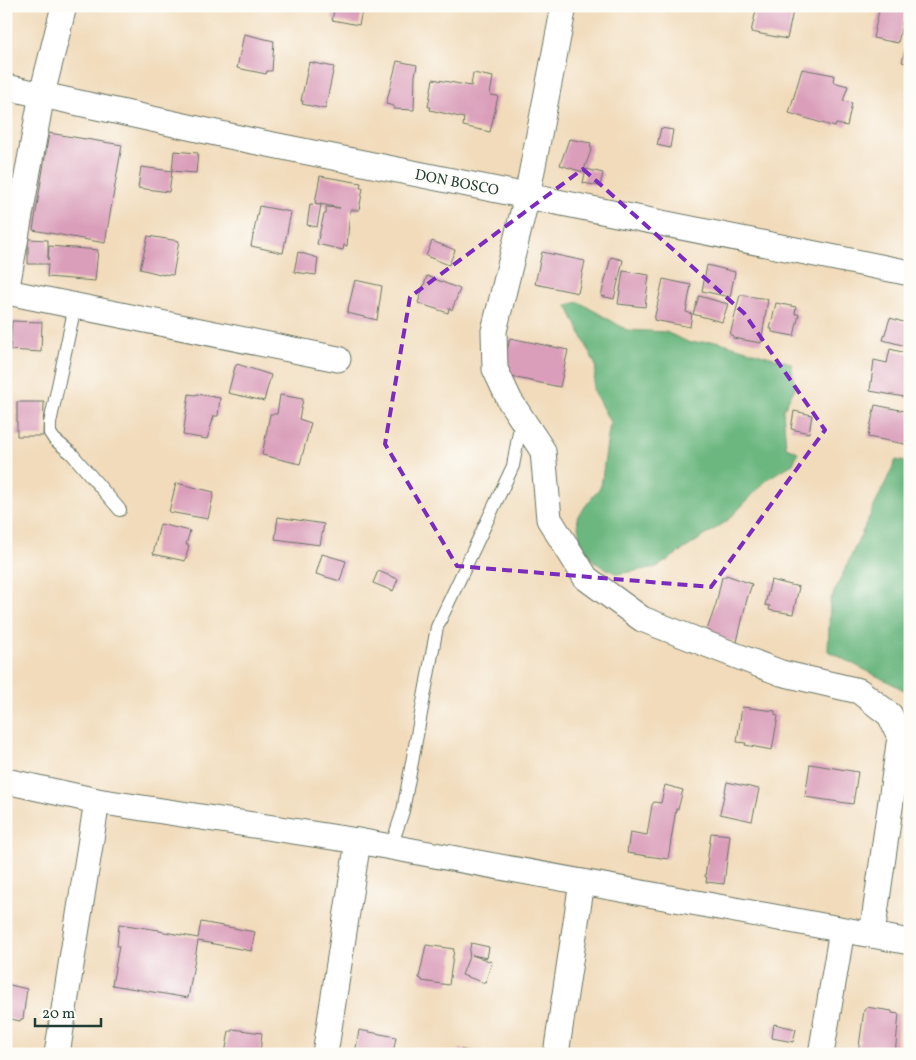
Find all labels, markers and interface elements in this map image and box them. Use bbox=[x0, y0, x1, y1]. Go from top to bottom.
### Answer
street label: DON BOSCO bbox=[413, 165, 501, 202]
scale bar bbox=[35, 995, 101, 1027]
text: 20 m bbox=[42, 1004, 75, 1025]

